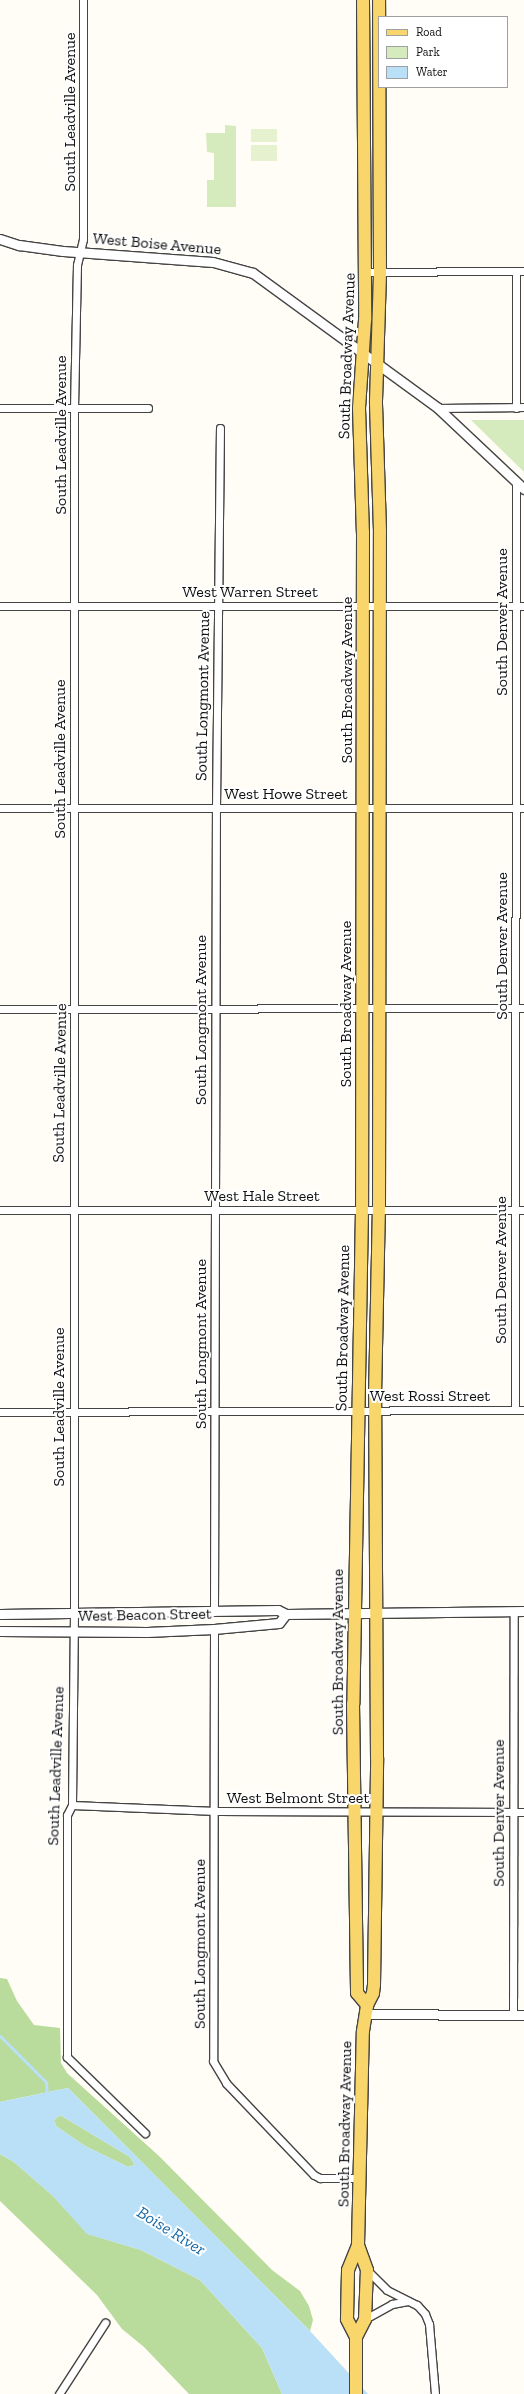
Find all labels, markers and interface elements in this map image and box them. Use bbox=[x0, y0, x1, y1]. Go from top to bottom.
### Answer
legend bbox=[378, 16, 508, 88]
text: Road bbox=[416, 25, 442, 39]
street label: South Leadville Avenue bbox=[60, 32, 80, 192]
text: Park bbox=[416, 45, 440, 59]
text: Water bbox=[416, 65, 448, 79]
street label: West Boise Avenue bbox=[92, 229, 222, 259]
street label: South Broadway Avenue bbox=[334, 272, 360, 440]
street label: South Leadville Avenue bbox=[51, 355, 71, 515]
street label: South Denver Avenue bbox=[492, 548, 512, 696]
street label: West Warren Street bbox=[182, 582, 318, 602]
street label: South Broadway Avenue bbox=[337, 596, 357, 764]
street label: South Longmont Avenue bbox=[192, 611, 214, 781]
street label: South Leadville Avenue bbox=[50, 679, 70, 839]
street label: West Howe Street bbox=[224, 784, 348, 804]
street label: South Denver Avenue bbox=[492, 872, 512, 1020]
street label: South Broadway Avenue bbox=[336, 920, 356, 1088]
street label: South Longmont Avenue bbox=[191, 935, 211, 1105]
street label: South Leadville Avenue bbox=[49, 1003, 71, 1163]
street label: West Hale Street bbox=[204, 1186, 320, 1206]
street label: South Denver Avenue bbox=[491, 1196, 511, 1344]
street label: South Broadway Avenue bbox=[332, 1244, 354, 1412]
street label: South Longmont Avenue bbox=[191, 1259, 211, 1429]
street label: South Leadville Avenue bbox=[49, 1327, 69, 1487]
street label: West Rossi Street bbox=[370, 1386, 490, 1406]
street label: South Broadway Avenue bbox=[328, 1568, 348, 1736]
street label: West Beacon Street bbox=[78, 1604, 212, 1626]
street label: South Leadville Avenue bbox=[44, 1686, 68, 1846]
street label: South Denver Avenue bbox=[489, 1739, 509, 1887]
street label: West Belmont Street bbox=[227, 1788, 369, 1808]
street label: South Longmont Avenue bbox=[190, 1859, 210, 2029]
street label: South Broadway Avenue bbox=[334, 2040, 356, 2208]
water label: Boise River bbox=[133, 2202, 209, 2260]

